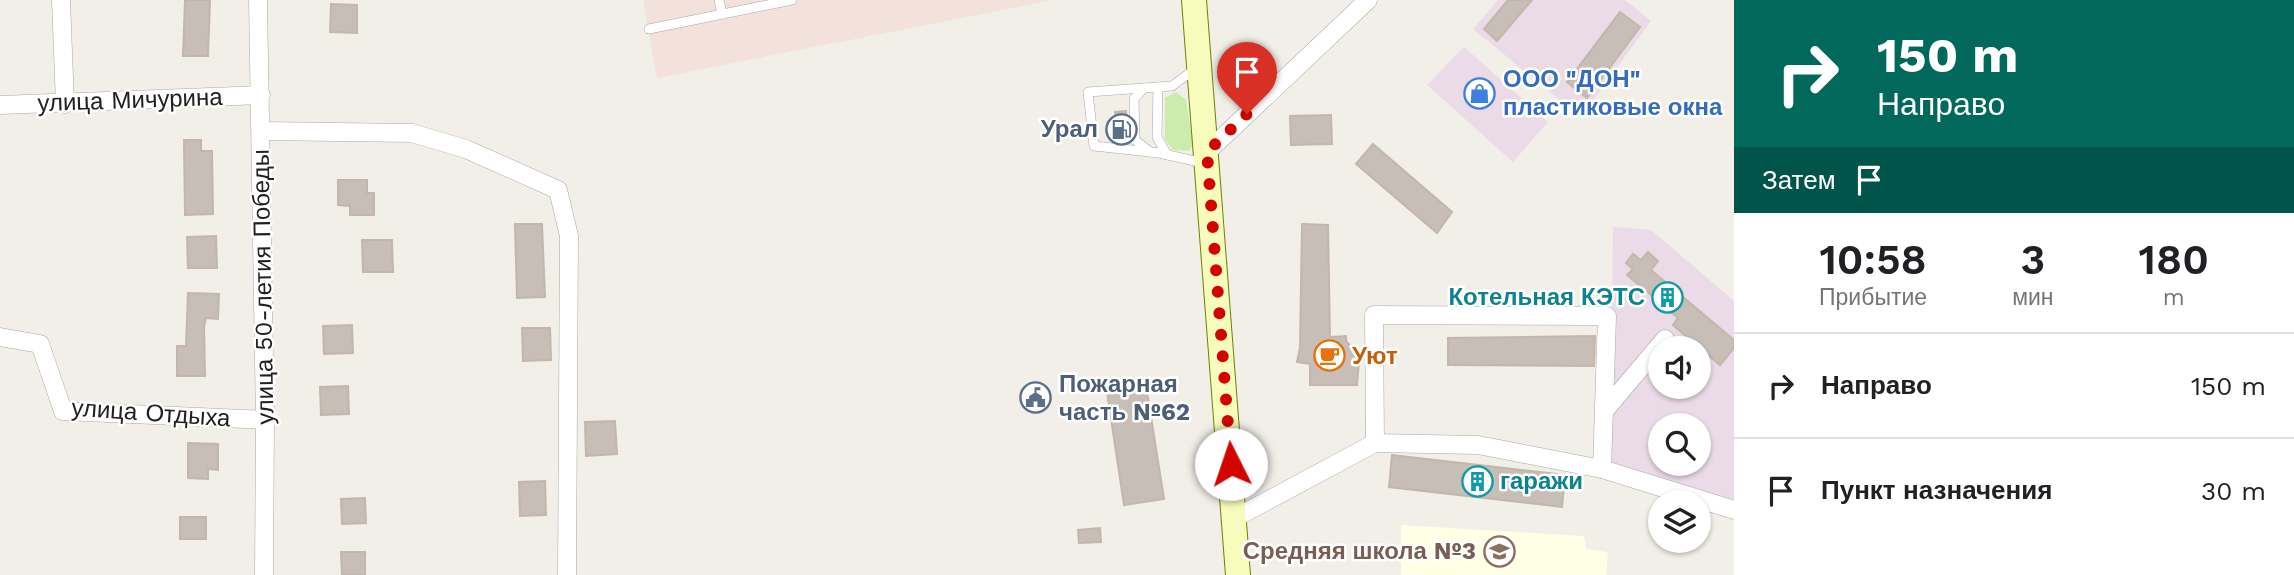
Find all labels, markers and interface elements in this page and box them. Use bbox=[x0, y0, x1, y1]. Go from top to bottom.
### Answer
text: 150 m bbox=[1877, 26, 2018, 84]
icon: right bbox=[1762, 28, 1853, 119]
pin bbox=[1217, 42, 1277, 114]
icon: arrive bbox=[1228, 53, 1266, 91]
place label: ООО "ДОН" пластиковые окна bbox=[1503, 65, 1723, 121]
shop icon: ООО "ДОН" пластиковые окна bbox=[1463, 76, 1497, 110]
street label: улица Мичурина bbox=[37, 83, 224, 117]
text: Направо bbox=[1877, 85, 2005, 123]
fuel station icon: Урал bbox=[1104, 112, 1138, 146]
place label: Урал bbox=[1041, 115, 1098, 143]
street label: улица 50-летия Победы bbox=[247, 149, 279, 425]
icon: arrive bbox=[1850, 161, 1888, 199]
text: Затем bbox=[1762, 165, 1836, 195]
text: 10:58 bbox=[1819, 235, 1927, 284]
text: 3 bbox=[2020, 235, 2045, 284]
text: 180 bbox=[2139, 235, 2209, 284]
building icon: Котельная КЭТС bbox=[1651, 280, 1685, 314]
place label: Котельная КЭТС bbox=[1448, 283, 1645, 311]
text: Прибытие bbox=[1819, 284, 1927, 311]
text: мин bbox=[2012, 284, 2054, 311]
text: m bbox=[2163, 284, 2185, 311]
map controls bbox=[1648, 336, 1711, 553]
button: sound bbox=[1648, 336, 1711, 399]
cafe icon: Уют bbox=[1312, 339, 1346, 373]
place label: Уют bbox=[1352, 342, 1398, 370]
icon: right bbox=[1762, 367, 1800, 405]
place label: Пожарная часть №62 bbox=[1059, 370, 1190, 426]
text: Направо bbox=[1821, 370, 1932, 400]
text: 150 m bbox=[2191, 371, 2266, 401]
public building icon: Пожарная часть №62 bbox=[1019, 381, 1053, 415]
street label: улица Отдыха bbox=[71, 393, 232, 433]
button: search bbox=[1648, 413, 1711, 476]
position arrow bbox=[1194, 427, 1268, 501]
building icon: гаражи bbox=[1460, 464, 1494, 498]
place label: гаражи bbox=[1500, 467, 1583, 495]
icon: arrive bbox=[1762, 472, 1800, 510]
text: Пункт назначения bbox=[1821, 475, 2052, 505]
text: 30 m bbox=[2201, 476, 2266, 506]
button: layers bbox=[1648, 490, 1711, 553]
school or university icon: Средняя школа №3 bbox=[1482, 534, 1516, 568]
place label: Средняя школа №3 bbox=[1243, 537, 1476, 565]

